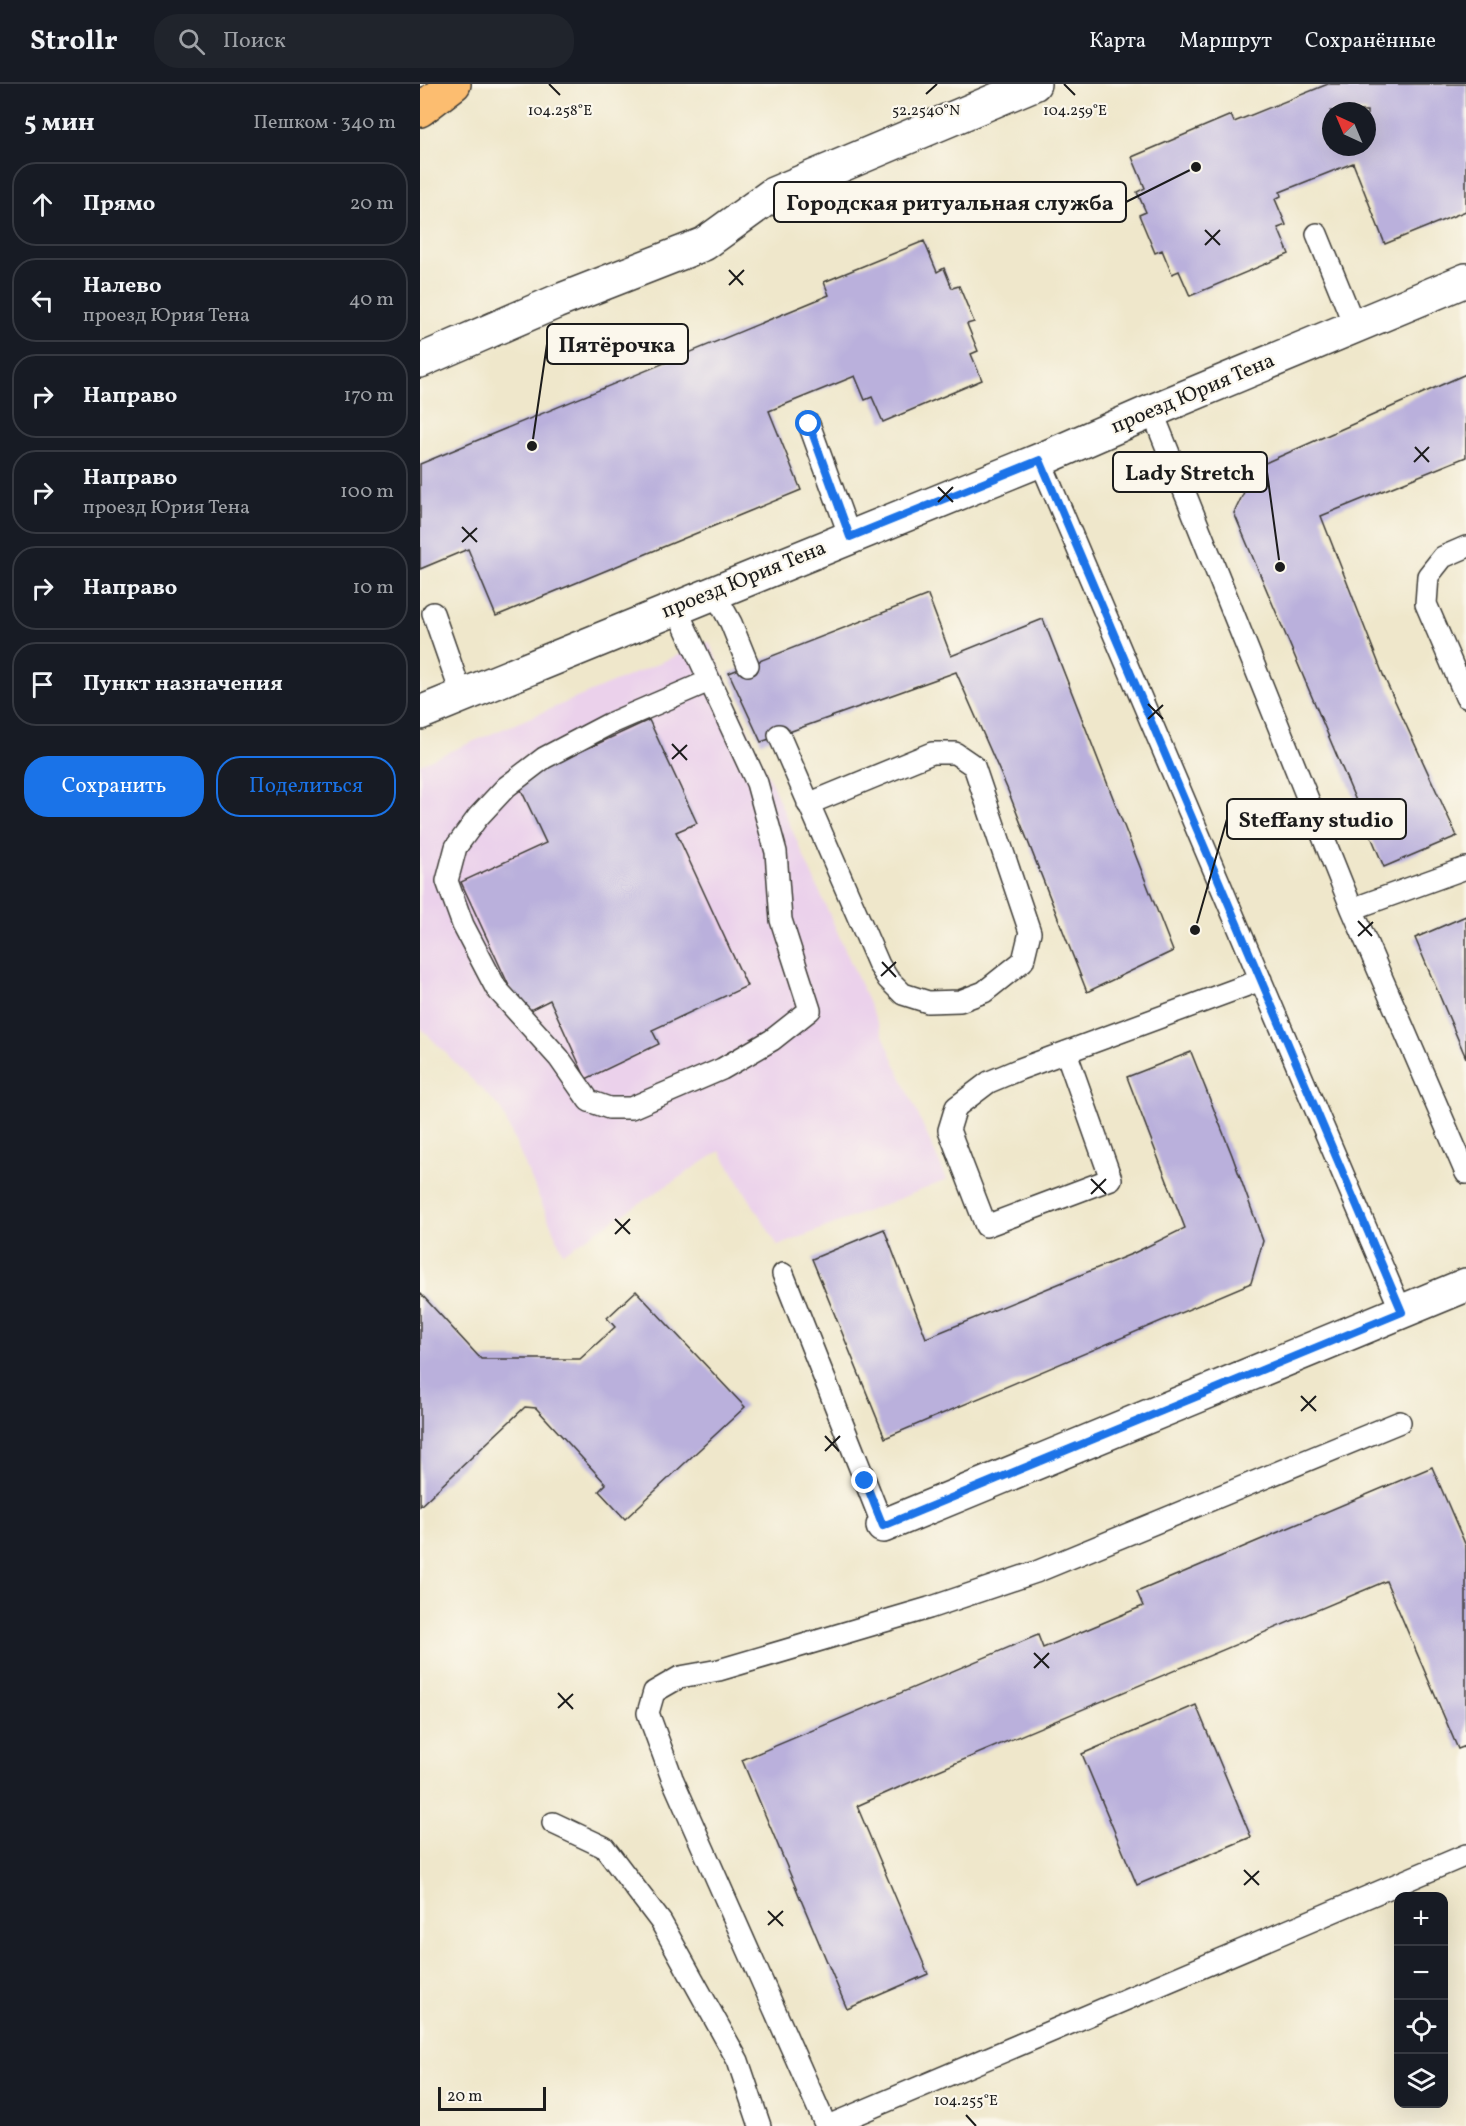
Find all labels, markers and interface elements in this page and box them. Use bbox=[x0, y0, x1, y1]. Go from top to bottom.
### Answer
search box bbox=[154, 14, 574, 68]
text: Strollr bbox=[30, 22, 118, 61]
icon: search bbox=[175, 25, 208, 58]
text: Поиск bbox=[223, 26, 286, 57]
text: Карта bbox=[1089, 27, 1146, 56]
text: Маршрут bbox=[1179, 27, 1272, 56]
text: Сохранённые bbox=[1305, 27, 1436, 56]
text: 104.258°E bbox=[528, 101, 592, 122]
text: 52.2540°N bbox=[892, 101, 960, 122]
text: 104.259°E bbox=[1043, 101, 1107, 122]
north arrow bbox=[1322, 102, 1376, 156]
text: 5 мин bbox=[24, 105, 95, 141]
text: Пешком · 340 m bbox=[253, 109, 396, 137]
callout: Городская ритуальная служба bbox=[774, 182, 1126, 222]
icon: ahead bbox=[26, 188, 59, 221]
text: Прямо bbox=[83, 189, 155, 220]
text: Городская ритуальная служба bbox=[786, 189, 1114, 220]
text: 20 m bbox=[350, 190, 394, 218]
text: Налево bbox=[83, 271, 162, 302]
icon: left bbox=[26, 284, 59, 317]
text: 40 m bbox=[349, 286, 394, 314]
text: проезд Юрия Тена bbox=[83, 302, 250, 330]
callout: Пятёрочка bbox=[547, 324, 688, 364]
text: Пятёрочка bbox=[558, 331, 676, 362]
street label: проезд Юрия Тена bbox=[1107, 346, 1279, 442]
icon: right bbox=[26, 380, 59, 413]
text: Направо bbox=[83, 381, 177, 412]
text: 170 m bbox=[344, 382, 394, 410]
route start bbox=[795, 410, 821, 436]
callout: Lady Stretch bbox=[1113, 452, 1267, 492]
text: Lady Stretch bbox=[1125, 459, 1255, 490]
text: Направо bbox=[83, 463, 177, 494]
icon: right bbox=[26, 476, 59, 509]
text: 100 m bbox=[340, 478, 394, 506]
text: проезд Юрия Тена bbox=[83, 494, 250, 522]
street label: проезд Юрия Тена bbox=[657, 534, 831, 626]
icon: right bbox=[26, 572, 59, 605]
text: Направо bbox=[83, 573, 177, 604]
text: 10 m bbox=[353, 574, 394, 602]
icon: arrive bbox=[26, 668, 59, 701]
text: Пункт назначения bbox=[83, 669, 283, 700]
button: Сохранить bbox=[24, 756, 204, 817]
button: Поделиться bbox=[216, 756, 396, 817]
callout: Steffany studio bbox=[1227, 799, 1406, 839]
text: Steffany studio bbox=[1238, 806, 1394, 837]
route end bbox=[851, 1467, 877, 1493]
map controls bbox=[1394, 1892, 1448, 2108]
button: + bbox=[1394, 1892, 1448, 1946]
button: − bbox=[1394, 1946, 1448, 2000]
button: locate bbox=[1394, 2000, 1448, 2054]
button: layers bbox=[1394, 2054, 1448, 2108]
scale bar bbox=[438, 2084, 546, 2112]
text: 20 m bbox=[447, 2086, 482, 2108]
text: 104.255°E bbox=[934, 2091, 998, 2112]

